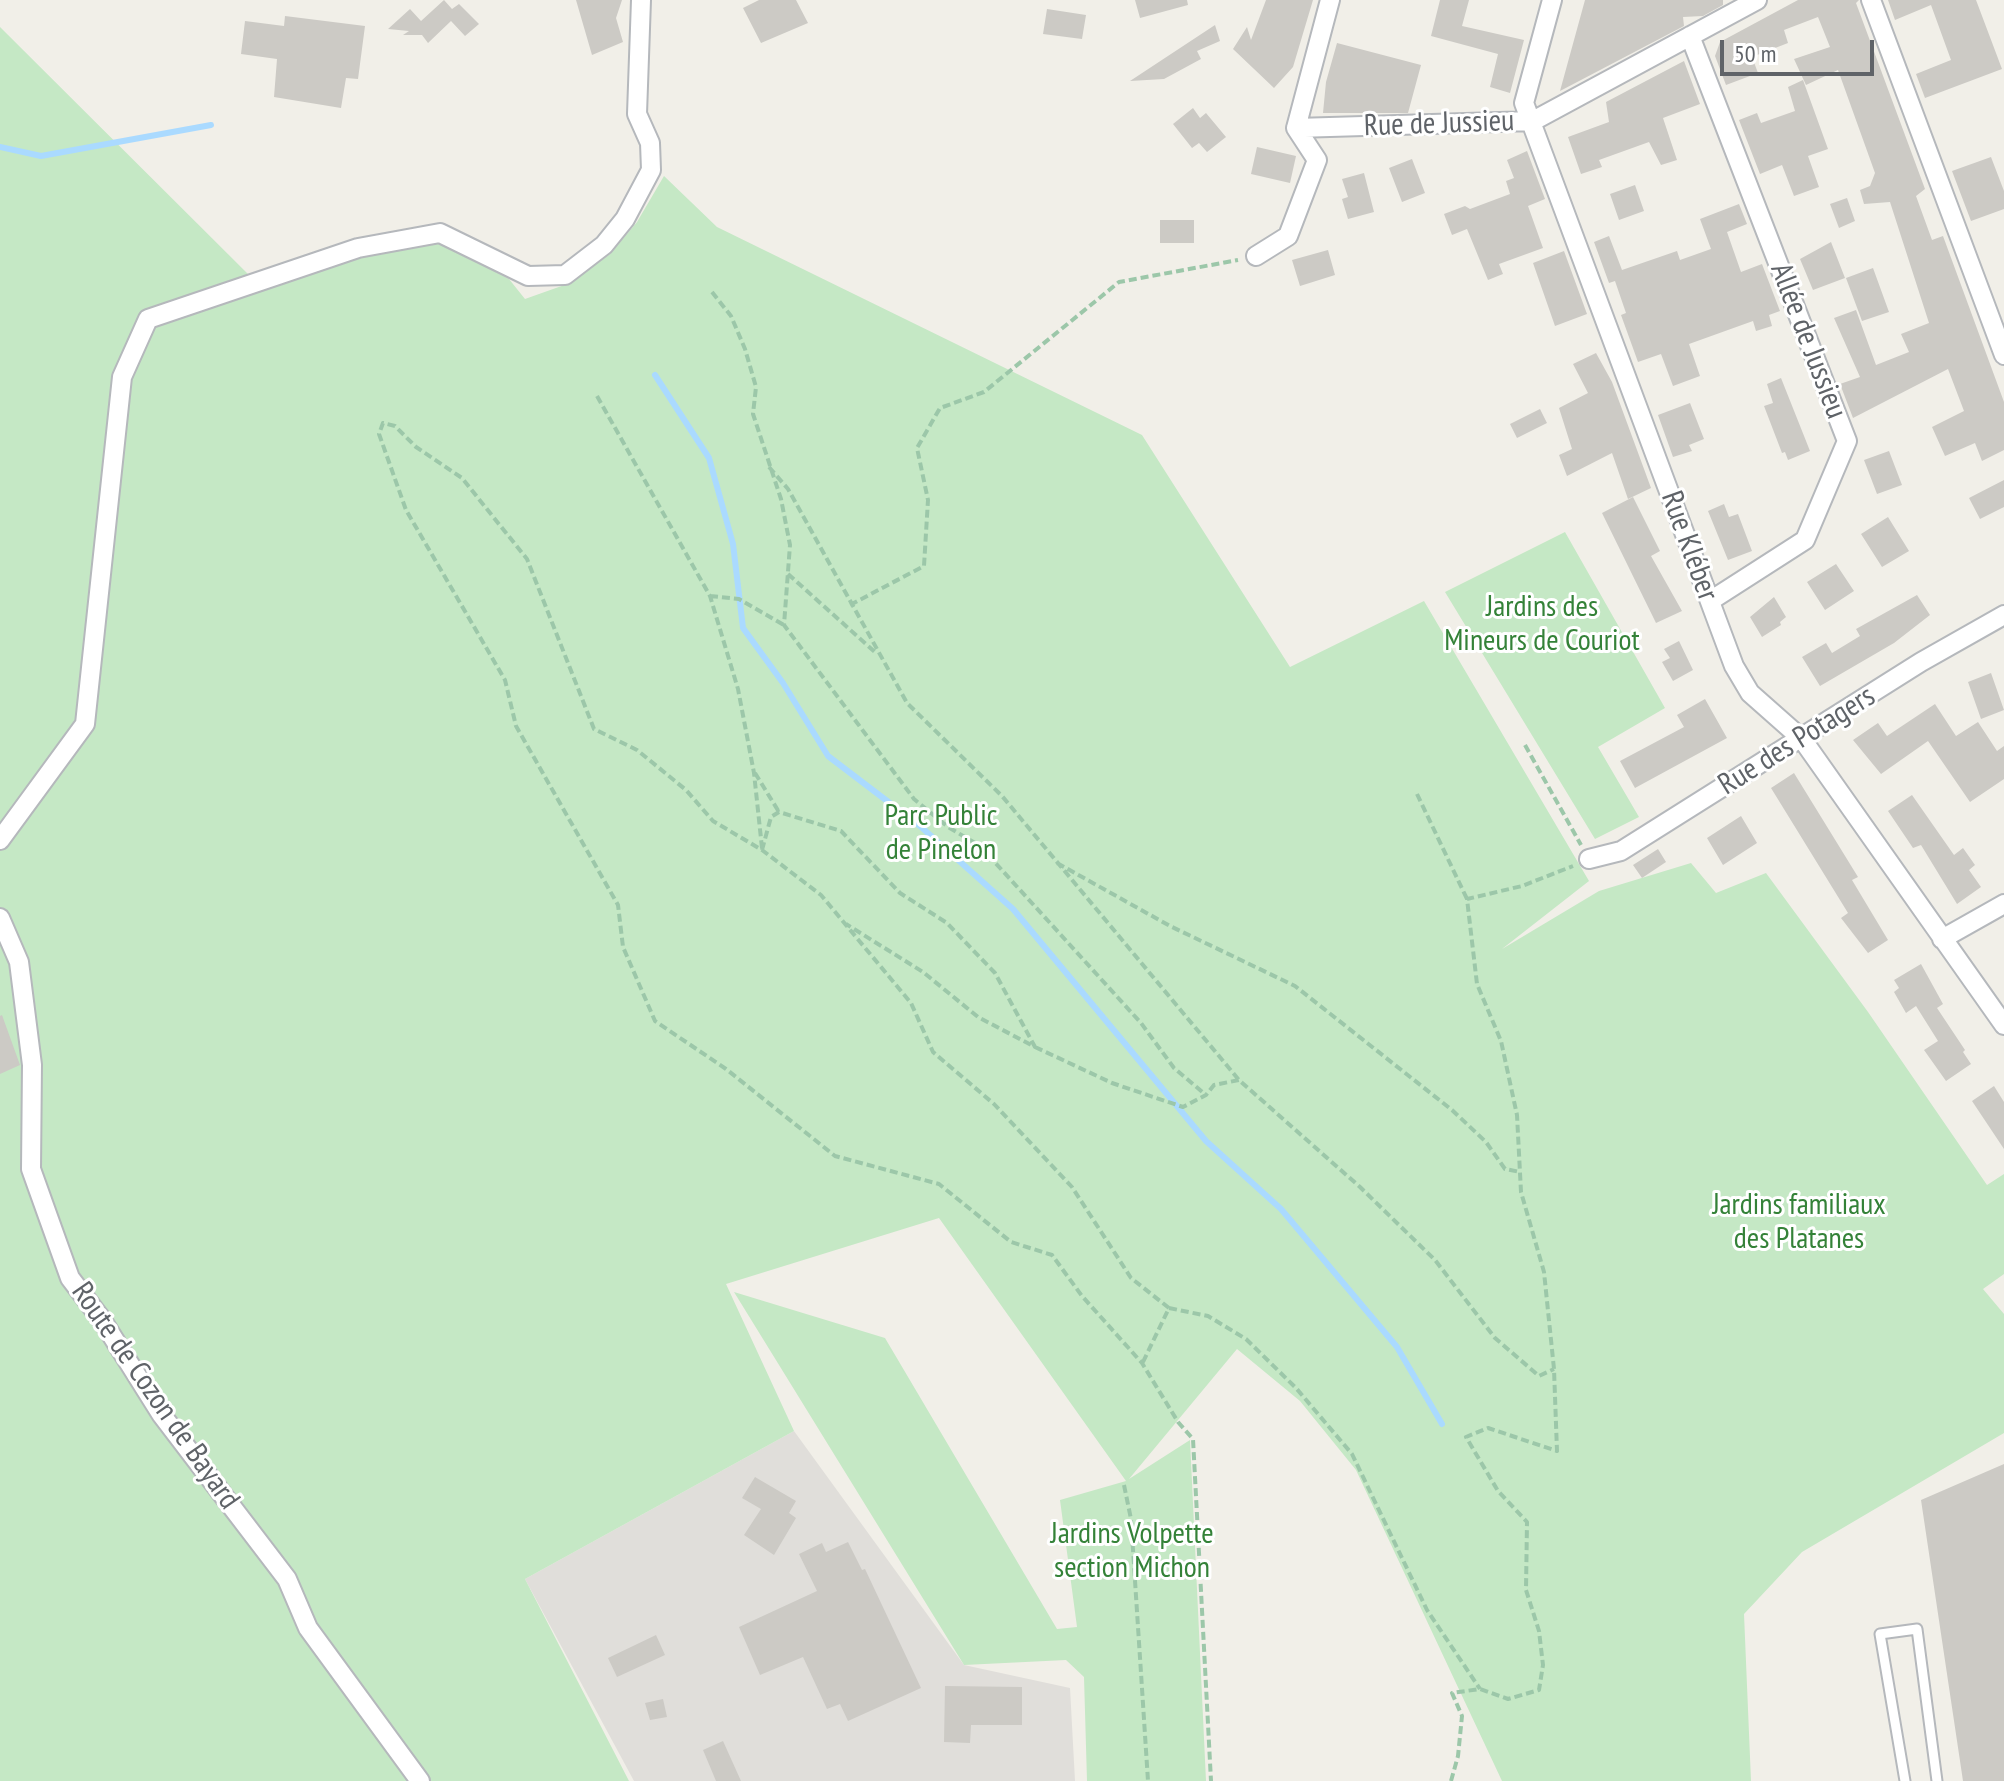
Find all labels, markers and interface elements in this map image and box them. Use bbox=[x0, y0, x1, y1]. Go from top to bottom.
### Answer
scale bar bbox=[1724, 24, 1878, 74]
text: 50 m bbox=[1734, 38, 1776, 69]
street label: Rue de Jussieu bbox=[1363, 103, 1515, 145]
street label: Allée de Jussieu bbox=[1762, 258, 1854, 424]
street label: Rue Kléber bbox=[1653, 486, 1725, 606]
park label: Jardins des Mineurs de Couriot bbox=[1444, 589, 1640, 660]
street label: Rue des Potagers bbox=[1712, 679, 1882, 803]
park label: Parc Public de Pinelon bbox=[885, 798, 997, 868]
park label: Jardins familiaux des Platanes bbox=[1712, 1187, 1886, 1258]
street label: Route de Cozon de Bayard bbox=[63, 1276, 247, 1516]
park label: Jardins Volpette section Michon bbox=[1050, 1516, 1214, 1586]

